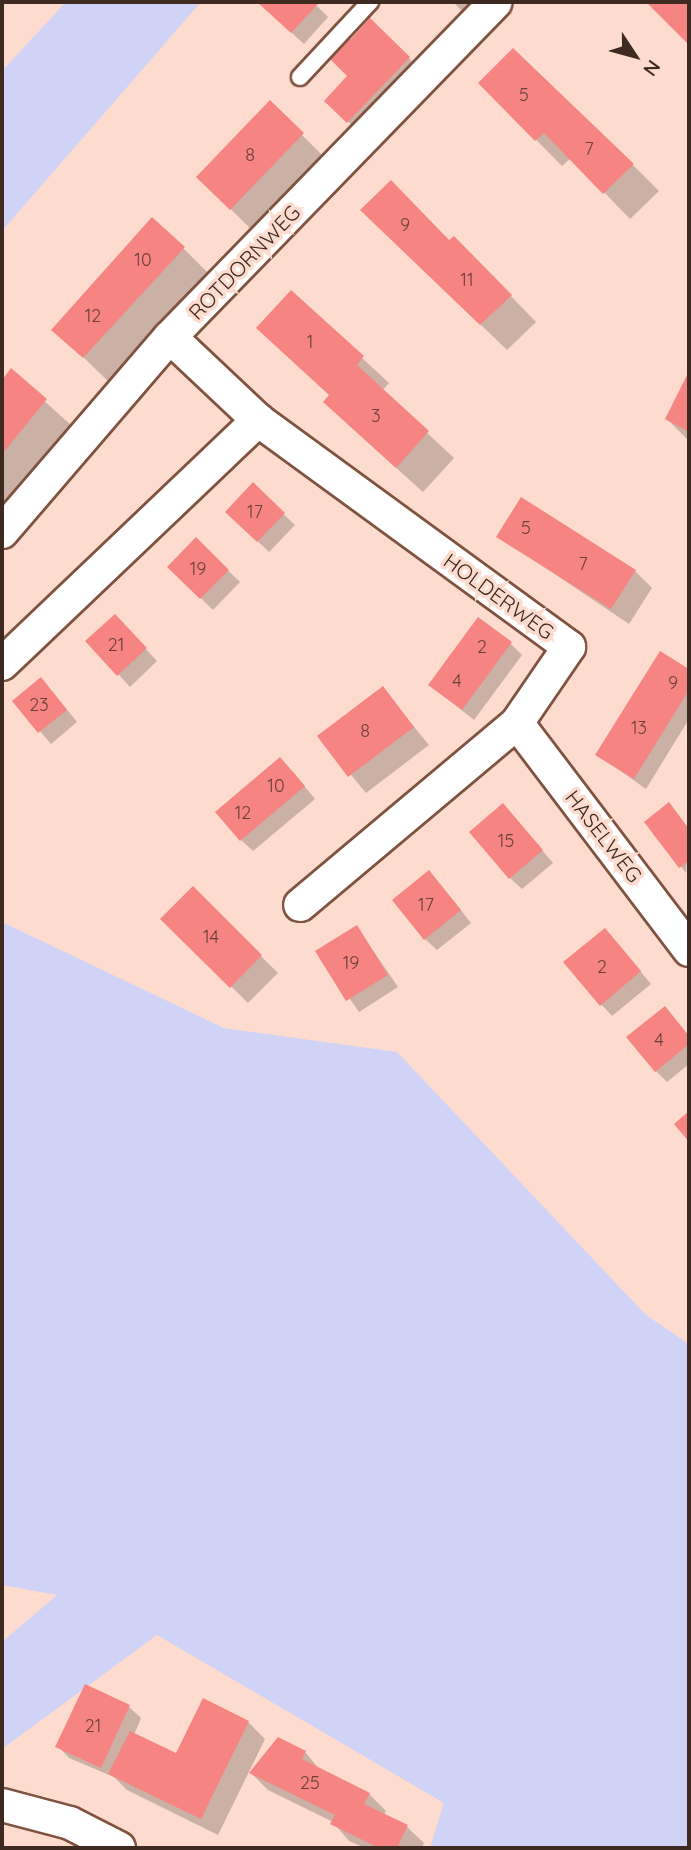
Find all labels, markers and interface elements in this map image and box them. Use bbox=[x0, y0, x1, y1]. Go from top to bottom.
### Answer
north arrow bbox=[600, 21, 670, 91]
text: N bbox=[638, 56, 666, 81]
house number: 5 bbox=[519, 84, 529, 106]
house number: 7 bbox=[584, 138, 594, 160]
house number: 8 bbox=[245, 144, 255, 166]
street label: ROTDORNWEG bbox=[183, 199, 305, 325]
house number: 9 bbox=[400, 214, 410, 236]
house number: 10 bbox=[134, 249, 152, 271]
house number: 11 bbox=[460, 269, 474, 291]
house number: 12 bbox=[85, 305, 101, 327]
house number: 1 bbox=[307, 331, 313, 353]
house number: 3 bbox=[371, 405, 381, 427]
house number: 17 bbox=[247, 501, 263, 523]
house number: 5 bbox=[521, 517, 531, 539]
street label: HOLDERWEG bbox=[439, 548, 559, 644]
house number: 7 bbox=[578, 553, 588, 575]
house number: 19 bbox=[190, 558, 206, 580]
house number: 21 bbox=[108, 634, 124, 656]
house number: 2 bbox=[477, 636, 487, 658]
house number: 4 bbox=[452, 670, 462, 692]
house number: 9 bbox=[668, 672, 678, 694]
house number: 23 bbox=[29, 694, 49, 716]
house number: 13 bbox=[631, 717, 647, 739]
house number: 8 bbox=[360, 720, 370, 742]
house number: 10 bbox=[267, 775, 285, 797]
street label: HASELWEG bbox=[560, 785, 648, 887]
house number: 12 bbox=[235, 802, 251, 824]
house number: 15 bbox=[498, 830, 514, 852]
house number: 17 bbox=[418, 894, 434, 916]
house number: 14 bbox=[203, 926, 219, 948]
house number: 19 bbox=[343, 952, 359, 974]
house number: 2 bbox=[597, 956, 607, 978]
house number: 4 bbox=[654, 1029, 664, 1051]
house number: 21 bbox=[85, 1715, 101, 1737]
house number: 25 bbox=[300, 1772, 320, 1794]

